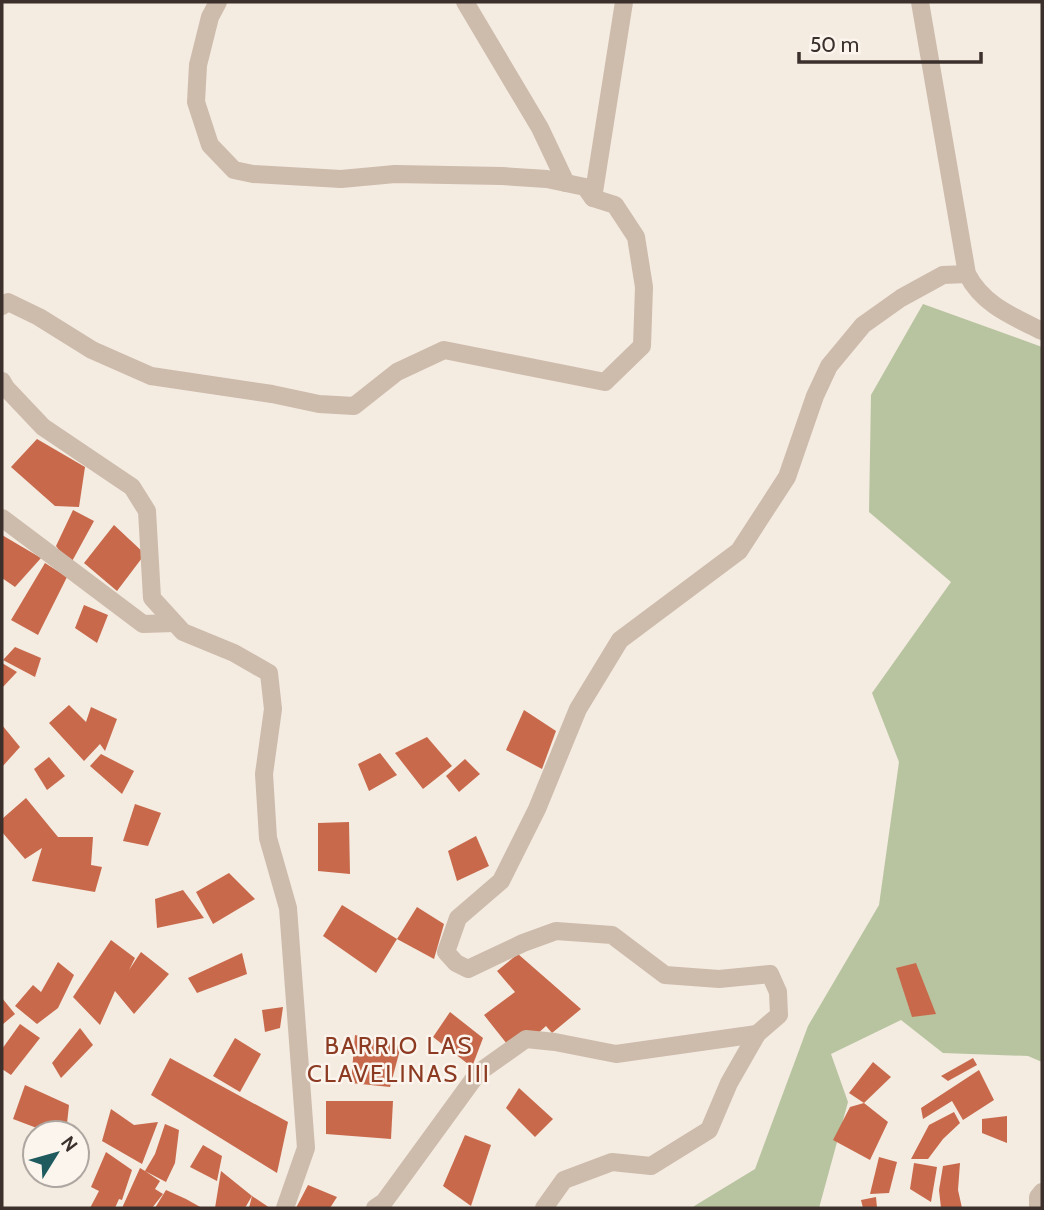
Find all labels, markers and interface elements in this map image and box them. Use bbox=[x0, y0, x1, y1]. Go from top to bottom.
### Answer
scale bar bbox=[799, 21, 981, 65]
text: 50 m bbox=[810, 32, 859, 57]
district label: BARRIO LAS CLAVELINAS III bbox=[307, 1031, 491, 1088]
north arrow bbox=[21, 1119, 91, 1189]
text: N bbox=[56, 1132, 82, 1156]

